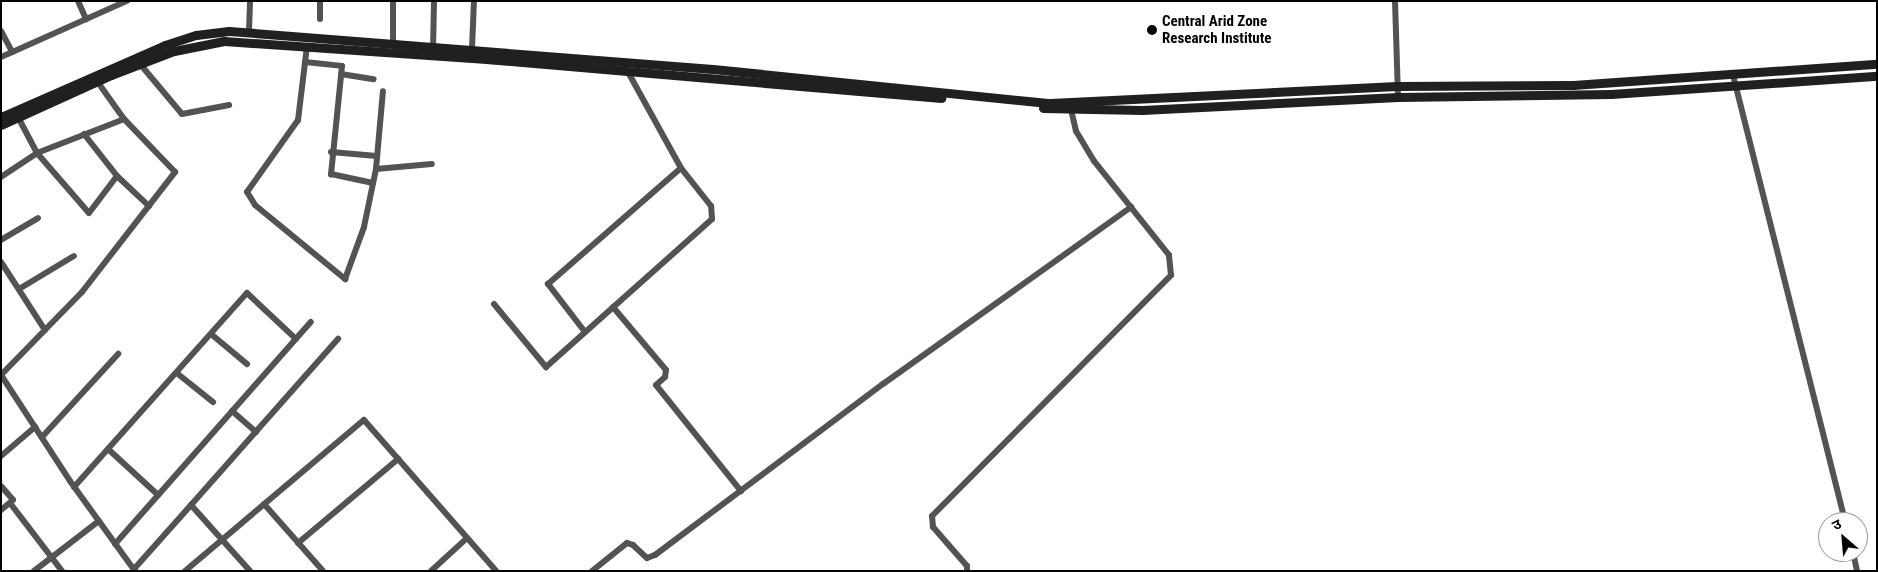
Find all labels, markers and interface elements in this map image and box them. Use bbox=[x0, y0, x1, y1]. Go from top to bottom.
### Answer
place label: Central Arid Zone Research Institute bbox=[1162, 12, 1271, 47]
marker: Central Arid Zone Research Institute bbox=[1146, 24, 1158, 36]
north arrow bbox=[1818, 512, 1868, 562]
text: उ bbox=[1829, 516, 1844, 534]

